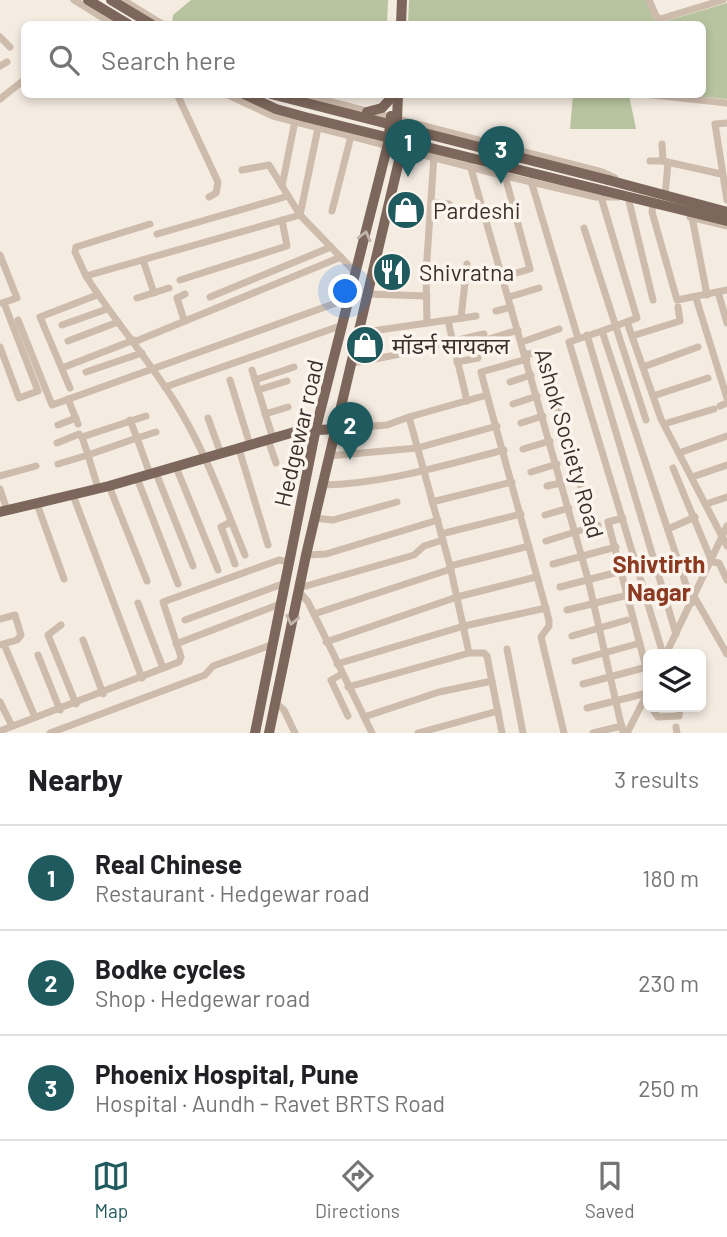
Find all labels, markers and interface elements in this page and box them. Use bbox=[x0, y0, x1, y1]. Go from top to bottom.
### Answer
search box bbox=[21, 21, 706, 98]
icon: search bbox=[45, 41, 83, 79]
text: Search here bbox=[101, 44, 236, 75]
pin: 1 bbox=[385, 119, 431, 177]
pin: 3 bbox=[478, 126, 524, 184]
shop icon: Pardeshi bbox=[385, 189, 427, 231]
place label: Pardeshi bbox=[433, 196, 521, 224]
one-way arrow bbox=[357, 230, 371, 242]
restaurant icon: Shivratna bbox=[371, 251, 413, 293]
place label: Shivratna bbox=[419, 258, 514, 286]
your location bbox=[328, 274, 362, 308]
shop icon: मॉडर्न सायकल bbox=[344, 324, 386, 366]
place label: मॉडर्न सायकल bbox=[392, 331, 510, 359]
street label: Ashok Society Road bbox=[529, 345, 611, 541]
street label: Hedgewar road bbox=[267, 357, 329, 509]
pin: 2 bbox=[327, 402, 373, 460]
district label: Shivtirth Nagar bbox=[613, 549, 705, 606]
one-way arrow bbox=[286, 614, 301, 626]
map controls bbox=[643, 649, 706, 712]
button: layers bbox=[643, 649, 706, 712]
text: Nearby bbox=[28, 761, 123, 797]
text: 3 results bbox=[614, 765, 699, 793]
text: Real Chinese bbox=[95, 848, 242, 879]
text: 1 bbox=[47, 864, 55, 892]
text: 180 m bbox=[642, 864, 699, 892]
text: Restaurant · Hedgewar road bbox=[95, 879, 370, 907]
text: Bodke cycles bbox=[95, 953, 246, 984]
text: 2 bbox=[45, 969, 57, 997]
text: 230 m bbox=[638, 969, 699, 997]
text: Shop · Hedgewar road bbox=[95, 984, 310, 1012]
text: Phoenix Hospital, Pune bbox=[95, 1058, 359, 1089]
text: 3 bbox=[45, 1074, 57, 1102]
text: 250 m bbox=[638, 1074, 699, 1102]
text: Hospital · Aundh - Ravet BRTS Road bbox=[95, 1089, 445, 1117]
tab: Map bbox=[92, 1157, 130, 1222]
tab: Directions bbox=[315, 1157, 400, 1222]
tab: Saved bbox=[585, 1157, 635, 1222]

